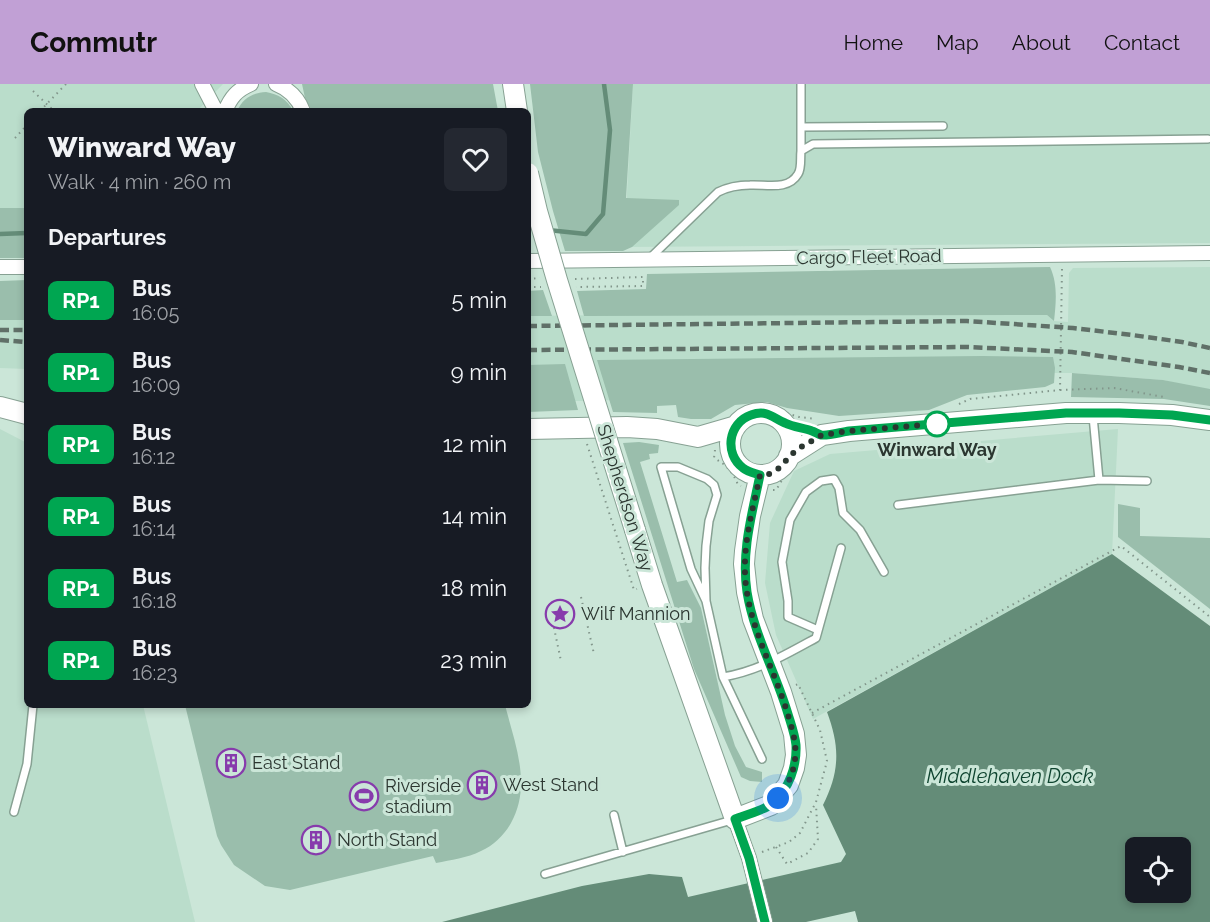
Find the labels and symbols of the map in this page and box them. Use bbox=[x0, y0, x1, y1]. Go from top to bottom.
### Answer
street label: Cargo Fleet Road bbox=[796, 245, 942, 268]
marker: Winward Way bbox=[924, 411, 950, 437]
street label: Shepherdson Way bbox=[593, 422, 658, 574]
place label: Winward Way bbox=[877, 439, 997, 460]
place icon: Wilf Mannion bbox=[544, 598, 576, 630]
place label: Wilf Mannion bbox=[581, 603, 690, 624]
building icon: East Stand bbox=[215, 747, 247, 779]
place label: East Stand bbox=[252, 752, 340, 773]
water label: Middlehaven Dock bbox=[926, 764, 1094, 788]
building icon: West Stand bbox=[466, 769, 498, 801]
place label: West Stand bbox=[503, 774, 599, 795]
place label: Riverside stadium bbox=[385, 775, 462, 817]
sports icon: Riverside stadium bbox=[348, 780, 380, 812]
your location bbox=[763, 783, 793, 813]
building icon: North Stand bbox=[300, 824, 332, 856]
place label: North Stand bbox=[337, 829, 437, 850]

